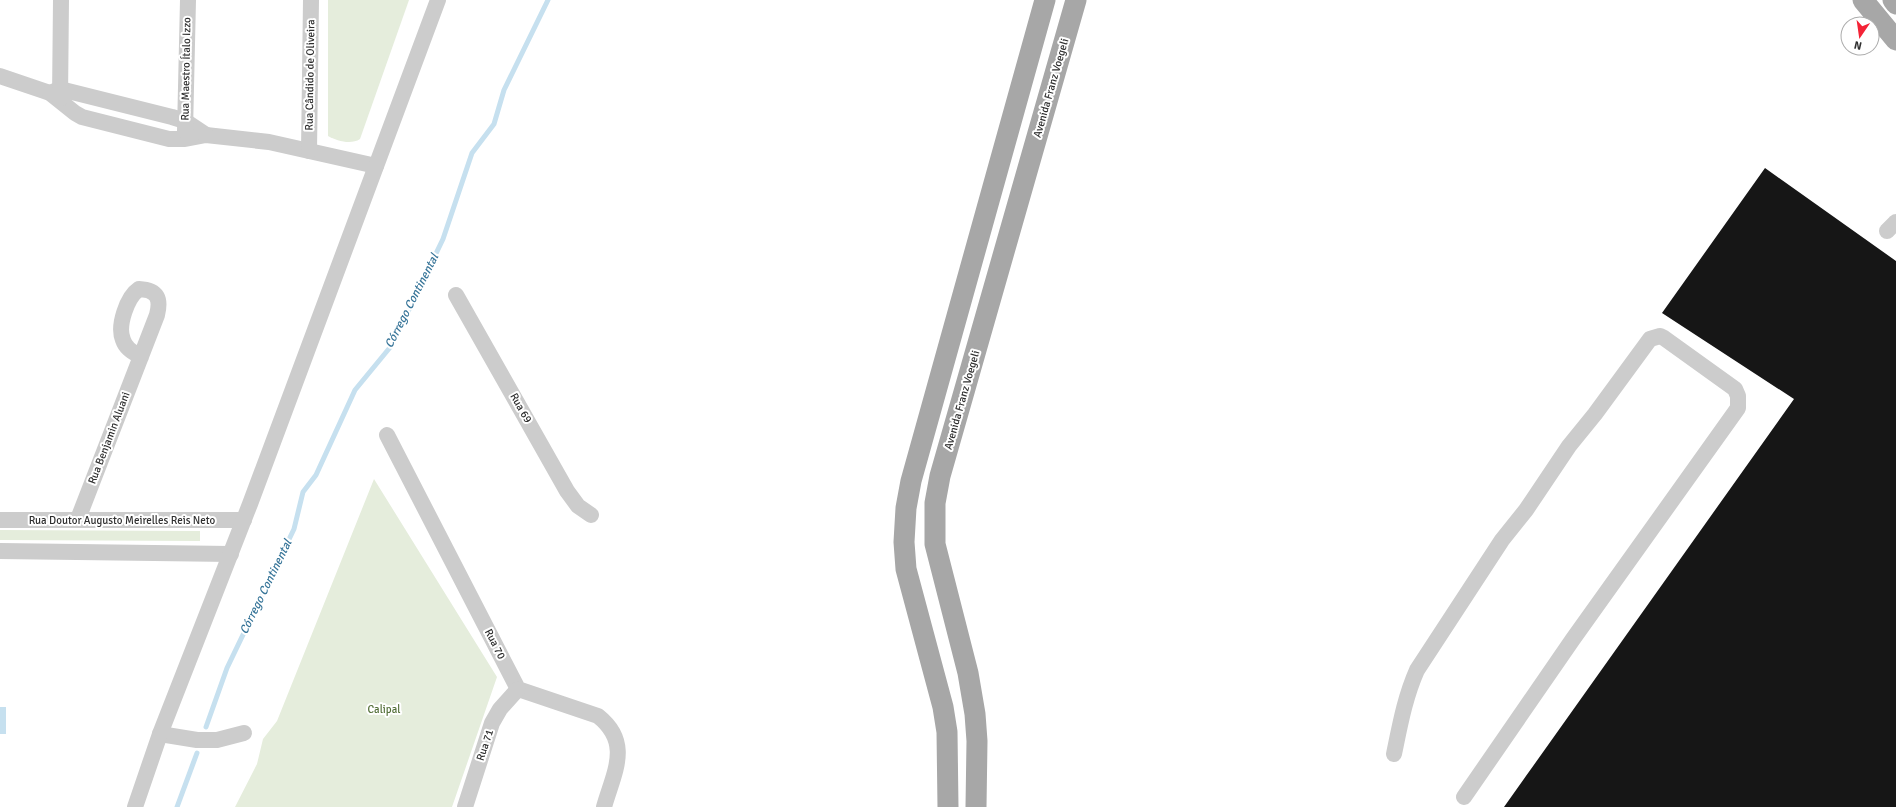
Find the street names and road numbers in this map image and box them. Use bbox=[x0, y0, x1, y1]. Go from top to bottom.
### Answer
street label: Rua Maestro Ítalo Izzo bbox=[178, 17, 193, 121]
street label: Rua Cândido de Oliveira bbox=[303, 19, 317, 131]
street label: Avenida Franz Voegeli bbox=[1031, 37, 1071, 139]
street label: Avenida Franz Voegeli bbox=[942, 349, 982, 451]
street label: Rua Benjamin Aluani bbox=[85, 390, 133, 486]
street label: Rua 69 bbox=[507, 391, 535, 425]
street label: Rua Doutor Augusto Meirelles Reis Neto bbox=[29, 514, 216, 527]
street label: Rua 70 bbox=[482, 627, 508, 661]
street label: Rua 71 bbox=[474, 728, 496, 762]

